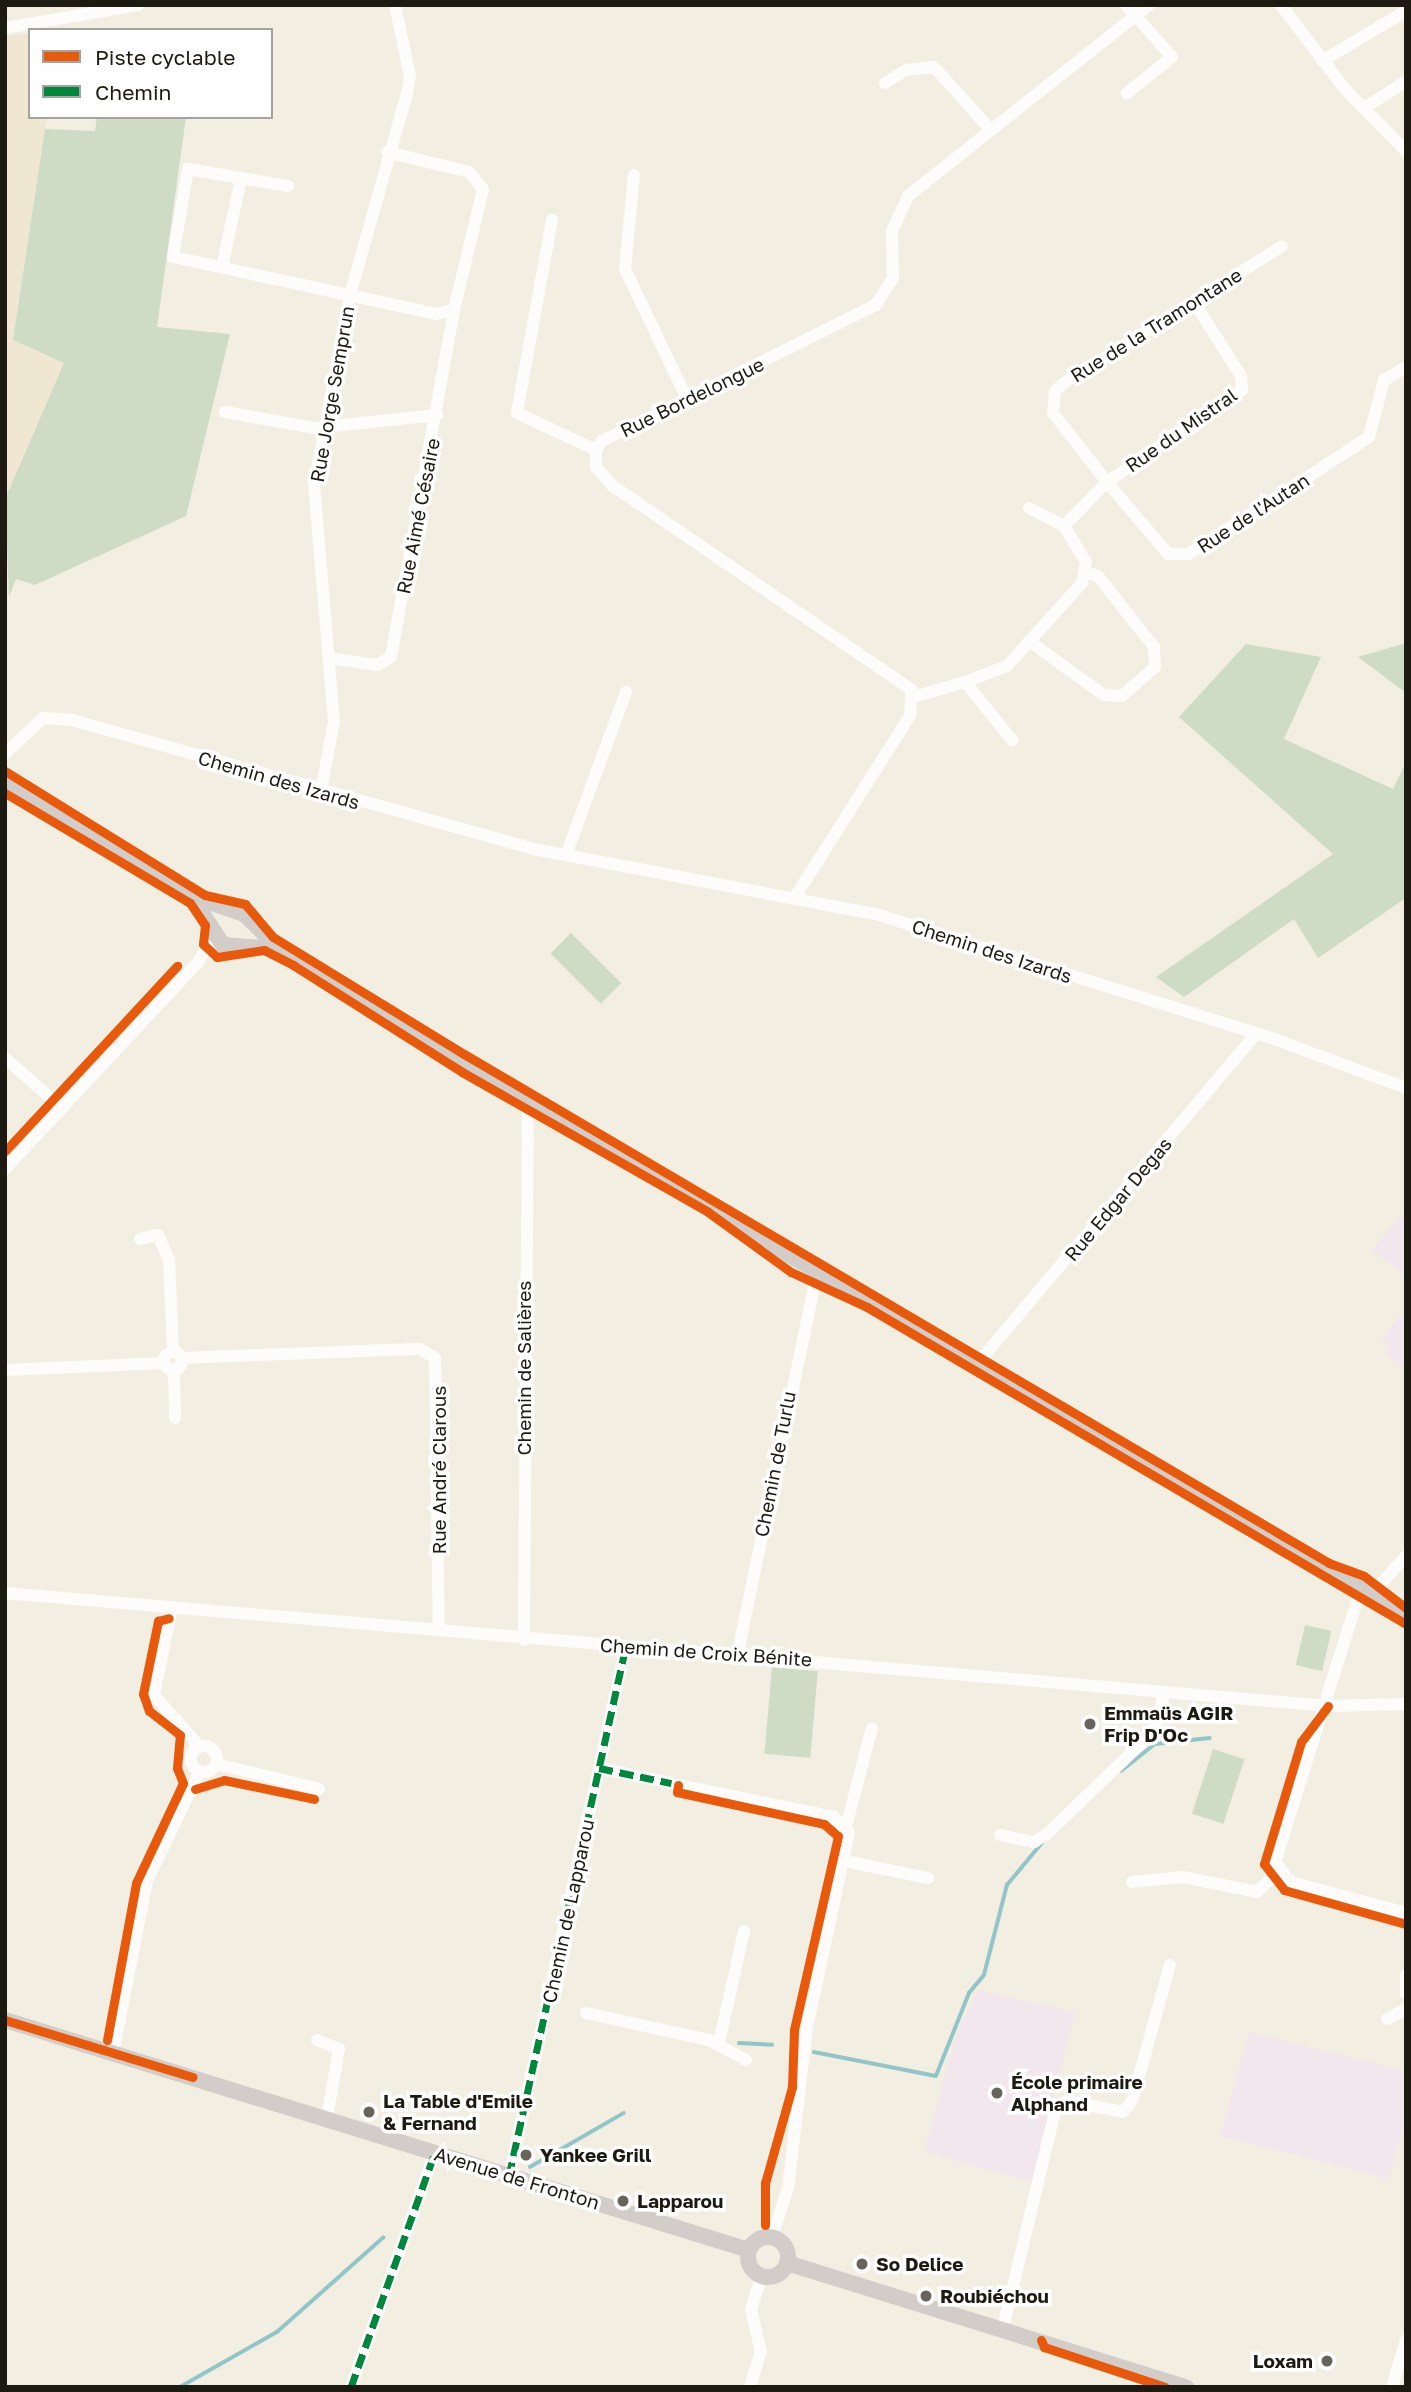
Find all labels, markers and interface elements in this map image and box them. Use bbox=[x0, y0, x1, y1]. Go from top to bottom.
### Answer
legend bbox=[28, 28, 273, 119]
text: Piste cyclable bbox=[95, 44, 235, 70]
text: Chemin bbox=[95, 79, 172, 105]
street label: Rue de la Tramontane bbox=[1066, 263, 1246, 387]
street label: Rue Jorge Semprun bbox=[305, 304, 359, 484]
street label: Rue Bordelongue bbox=[616, 352, 768, 442]
street label: Rue du Mistral bbox=[1121, 383, 1241, 477]
street label: Rue Aimé Césaire bbox=[392, 436, 444, 596]
street label: Rue de l'Autan bbox=[1193, 468, 1313, 558]
street label: Chemin des Izards bbox=[196, 746, 362, 814]
street label: Chemin des Izards bbox=[909, 914, 1075, 988]
street label: Rue Edgar Degas bbox=[1060, 1133, 1176, 1265]
street label: Chemin de Salières bbox=[513, 1281, 535, 1455]
street label: Rue André Clarous bbox=[428, 1386, 450, 1554]
street label: Chemin de Turlu bbox=[750, 1389, 800, 1539]
street label: Chemin de Croix Bénite bbox=[599, 1633, 813, 1671]
place label: Emmaüs AGIR Frip D'Oc bbox=[1104, 1702, 1234, 1746]
marker: Emmaüs AGIR Frip D'Oc bbox=[1082, 1716, 1098, 1732]
street label: Chemin de Lapparou bbox=[537, 1817, 599, 2005]
place label: École primaire Alphand bbox=[1011, 2071, 1143, 2115]
marker: École primaire Alphand bbox=[989, 2085, 1005, 2101]
place label: La Table d'Emile & Fernand bbox=[383, 2090, 533, 2134]
marker: La Table d'Emile & Fernand bbox=[361, 2104, 377, 2120]
street label: Avenue de Fronton bbox=[432, 2142, 602, 2214]
place label: Yankee Grill bbox=[540, 2144, 651, 2166]
marker: Yankee Grill bbox=[518, 2147, 534, 2163]
place label: Lapparou bbox=[637, 2190, 723, 2212]
marker: Lapparou bbox=[615, 2193, 631, 2209]
place label: So Delice bbox=[876, 2253, 963, 2275]
marker: So Delice bbox=[854, 2256, 870, 2272]
place label: Roubiéchou bbox=[940, 2285, 1049, 2307]
marker: Roubiéchou bbox=[918, 2288, 934, 2304]
place label: Loxam bbox=[1253, 2350, 1313, 2372]
marker: Loxam bbox=[1319, 2353, 1335, 2369]

